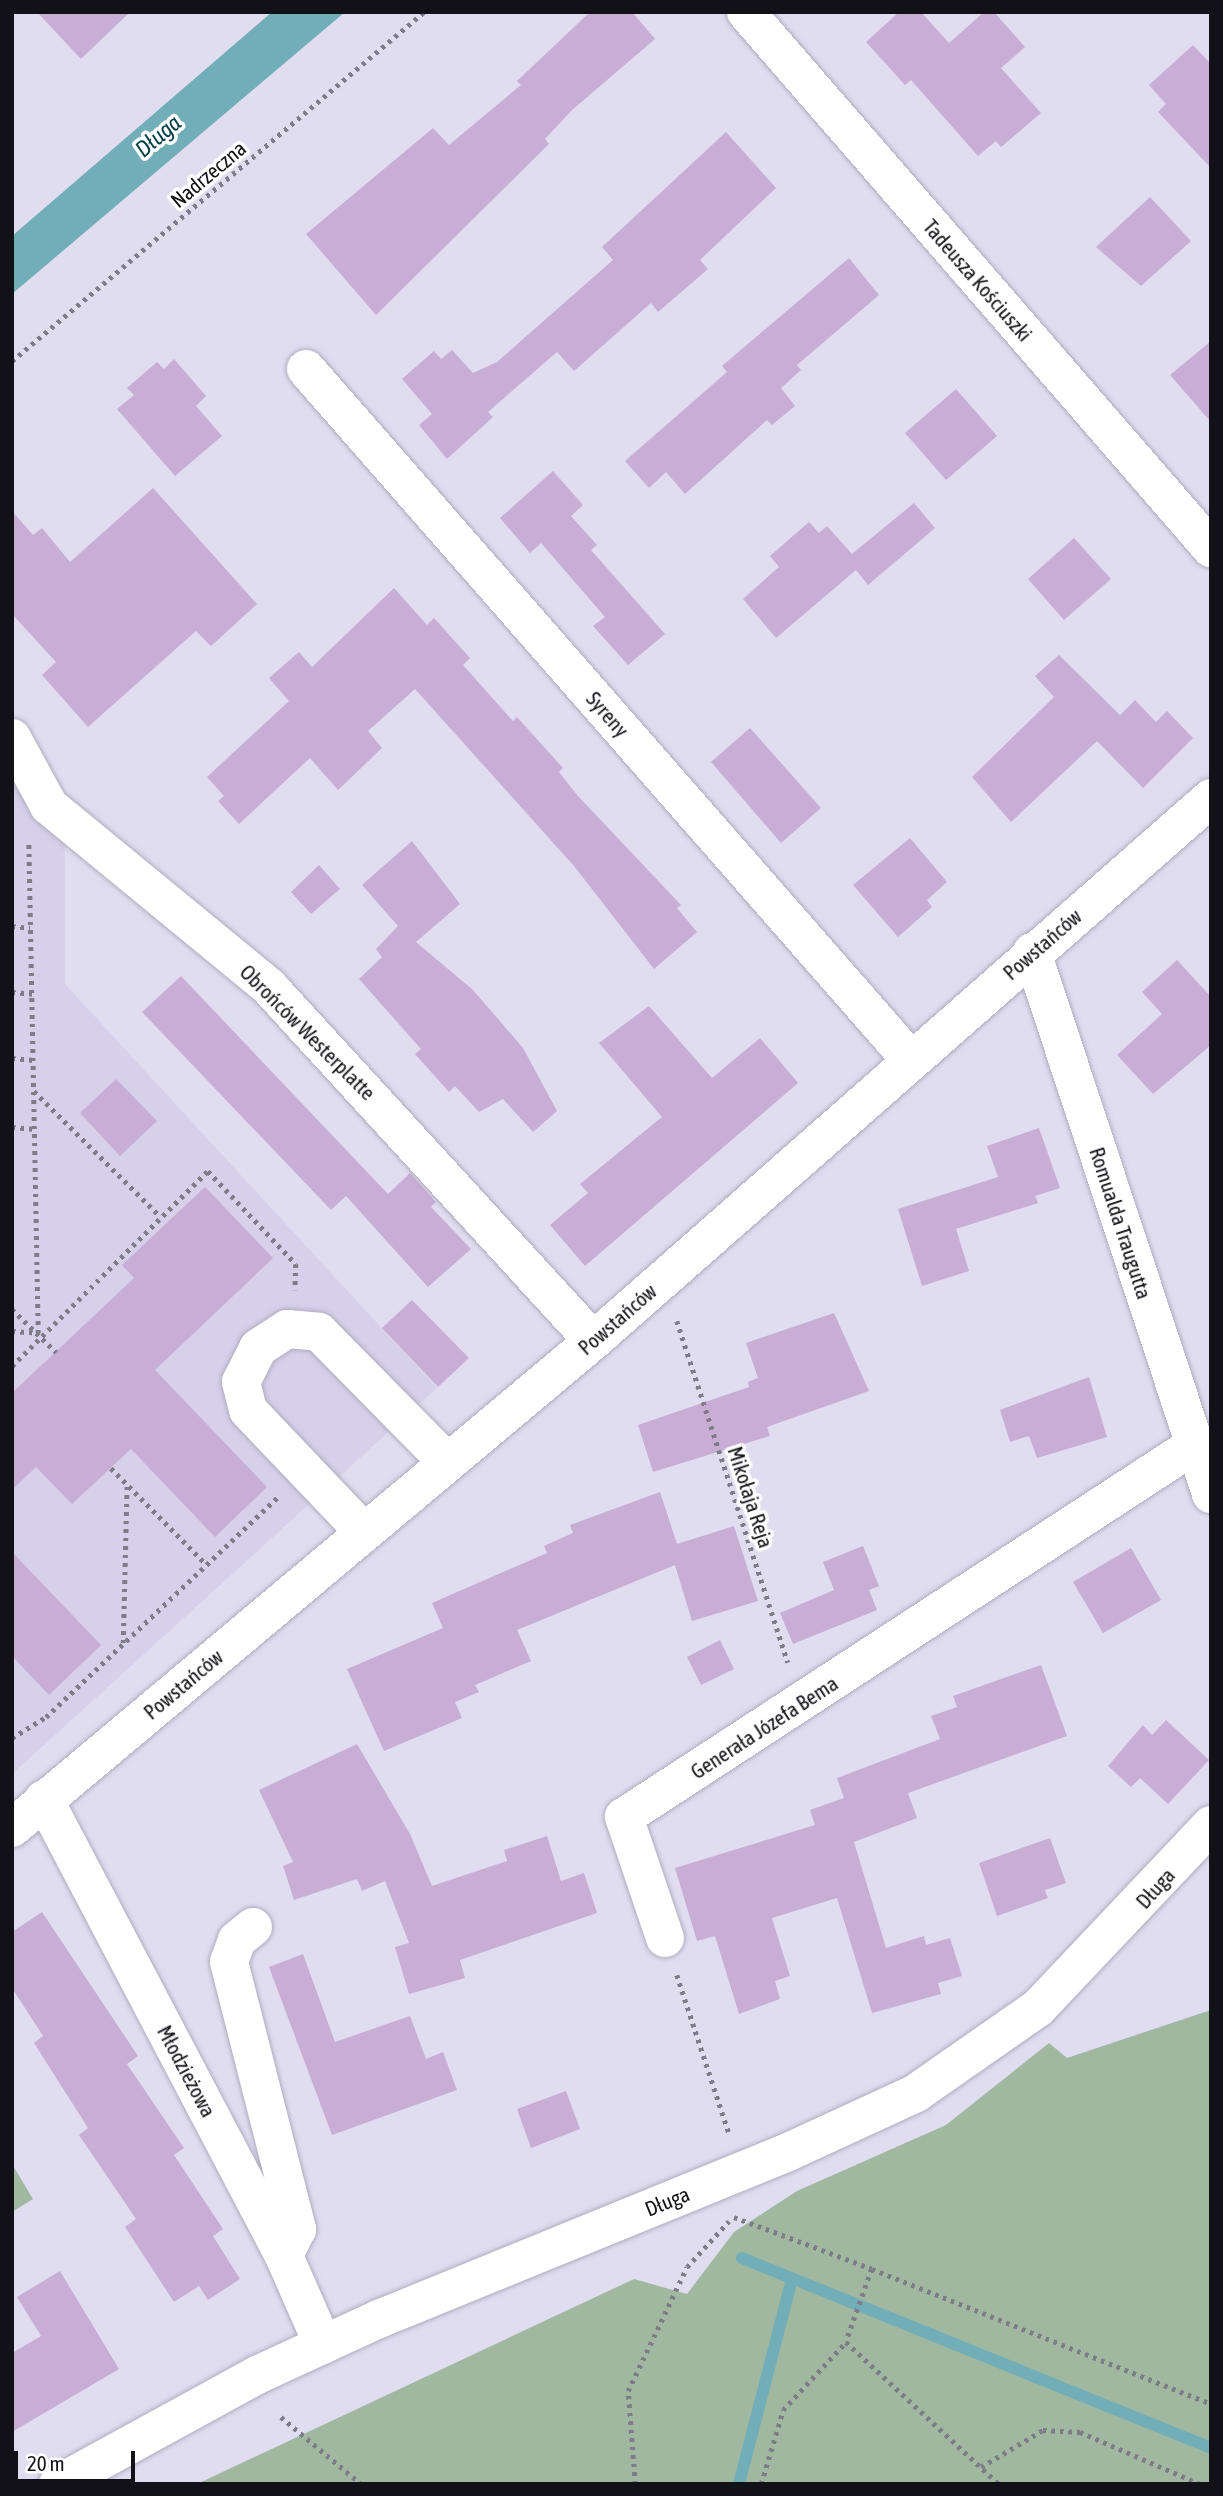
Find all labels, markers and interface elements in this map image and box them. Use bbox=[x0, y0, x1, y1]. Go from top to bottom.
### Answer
water label: Długa bbox=[130, 109, 186, 163]
street label: Nadrzeczna bbox=[165, 135, 251, 213]
street label: Tadeusza Kościuszki bbox=[918, 214, 1038, 346]
street label: Syreny bbox=[581, 686, 635, 742]
street label: Powstańców bbox=[998, 903, 1086, 985]
street label: Obrońców Westerplatte bbox=[235, 959, 381, 1105]
street label: Romualda Traugutta bbox=[1085, 1144, 1157, 1302]
street label: Powstańców bbox=[573, 1278, 661, 1360]
street label: Mikołaja Reja bbox=[723, 1443, 779, 1551]
street label: Powstańców bbox=[138, 1644, 228, 1724]
street label: Generała Józefa Bema bbox=[686, 1670, 842, 1784]
street label: Długa bbox=[1130, 1863, 1180, 1913]
street label: Młodzieżowa bbox=[152, 2021, 222, 2121]
street label: Długa bbox=[641, 2181, 693, 2221]
scale bar bbox=[18, 2436, 138, 2480]
text: 20 m bbox=[27, 2451, 65, 2475]

